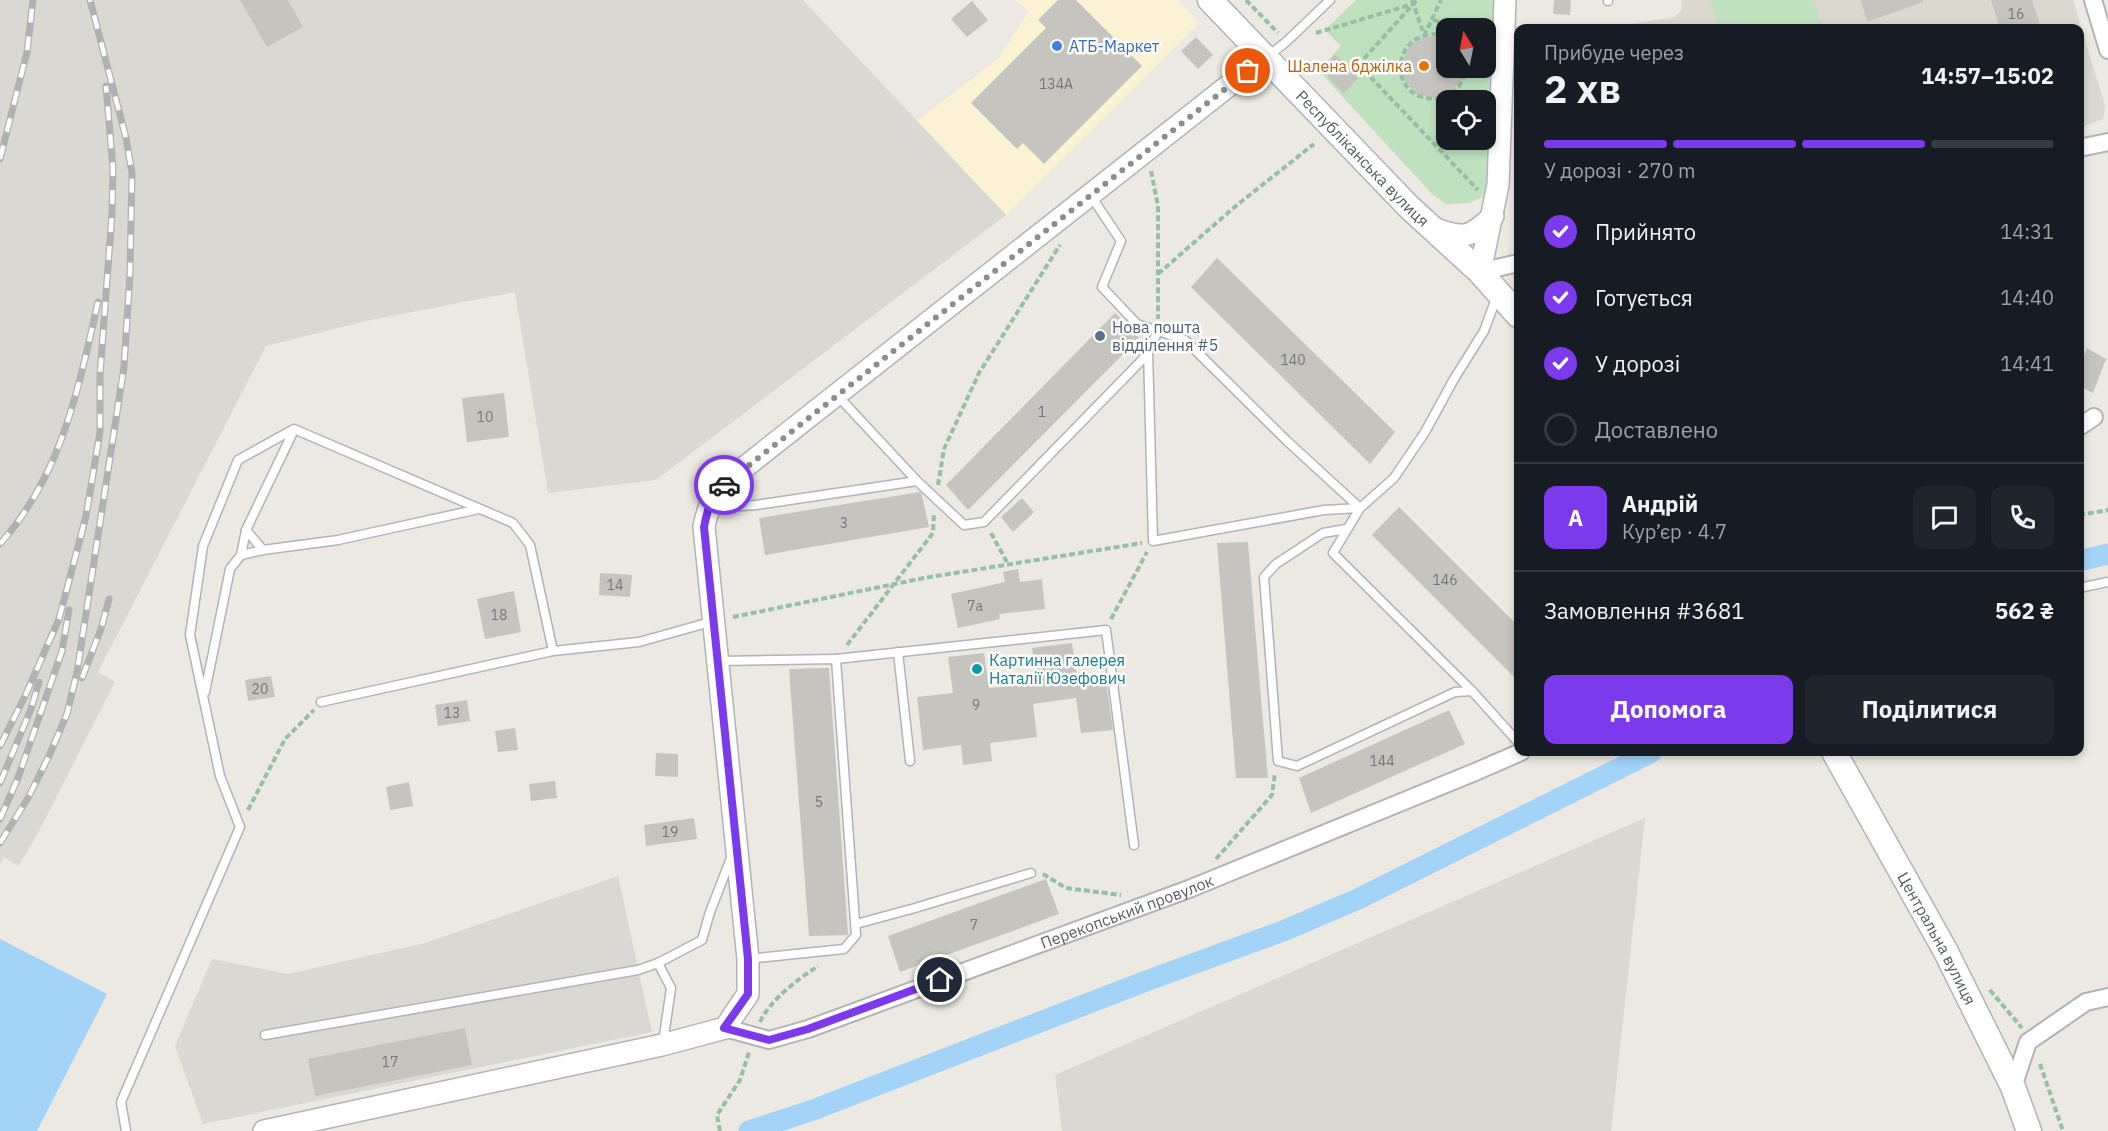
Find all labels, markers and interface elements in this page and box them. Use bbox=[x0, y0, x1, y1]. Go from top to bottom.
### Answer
house number: 16 bbox=[2008, 5, 2024, 23]
north arrow bbox=[1436, 18, 1496, 78]
map controls bbox=[1436, 18, 1496, 150]
place label: АТБ-Маркет bbox=[1069, 36, 1160, 56]
marker: АТБ-Маркет bbox=[1050, 39, 1064, 53]
text: Прибуде через bbox=[1544, 39, 1684, 66]
pin bbox=[1222, 45, 1273, 96]
icon: bag bbox=[1231, 54, 1264, 87]
place label: Шалена бджілка bbox=[1287, 56, 1412, 76]
marker: Шалена бджілка bbox=[1417, 59, 1431, 73]
text: 14:57–15:02 bbox=[1921, 61, 2054, 90]
text: 2 хв bbox=[1544, 63, 1621, 114]
house number: 134А bbox=[1039, 75, 1073, 93]
street label: Республіканська вулиця bbox=[1292, 86, 1434, 231]
button: locate bbox=[1436, 90, 1496, 150]
text: У дорозі · 270 m bbox=[1544, 157, 1696, 184]
icon: check bbox=[1544, 215, 1577, 248]
text: Прийнято bbox=[1595, 217, 1696, 246]
text: 14:31 bbox=[2000, 218, 2054, 245]
icon: check bbox=[1544, 281, 1577, 314]
text: Готується bbox=[1595, 283, 1693, 312]
text: 14:40 bbox=[2000, 284, 2054, 311]
place label: Нова пошта відділення #5 bbox=[1112, 317, 1218, 355]
marker: Нова пошта відділення #5 bbox=[1093, 329, 1107, 343]
icon: check bbox=[1544, 347, 1577, 380]
text: У дорозі bbox=[1595, 349, 1680, 378]
text: 14:41 bbox=[2000, 350, 2054, 377]
house number: 140 bbox=[1280, 351, 1306, 369]
house number: 1 bbox=[1038, 403, 1046, 421]
house number: 10 bbox=[477, 408, 493, 426]
text: Доставлено bbox=[1595, 415, 1718, 444]
courier bbox=[694, 455, 754, 515]
icon: car bbox=[708, 469, 741, 502]
button: chat bbox=[1913, 486, 1976, 549]
button: phone bbox=[1991, 486, 2054, 549]
text: Андрій bbox=[1622, 489, 1698, 518]
text: А bbox=[1568, 503, 1583, 532]
house number: 3 bbox=[840, 514, 848, 532]
text: Кур’єр · 4.7 bbox=[1622, 518, 1727, 545]
house number: 146 bbox=[1432, 571, 1458, 589]
house number: 14 bbox=[607, 576, 623, 594]
text: Замовлення #3681 bbox=[1544, 596, 1744, 625]
text: 562 ₴ bbox=[1995, 596, 2054, 625]
house number: 7а bbox=[967, 597, 983, 615]
house number: 18 bbox=[491, 606, 507, 624]
place label: Картинна галерея Наталії Юзефович bbox=[989, 650, 1126, 688]
marker: Картинна галерея Наталії Юзефович bbox=[970, 662, 984, 676]
button: Допомога bbox=[1544, 675, 1793, 744]
button: Поділитися bbox=[1805, 675, 2054, 744]
house number: 20 bbox=[252, 680, 268, 698]
house number: 9 bbox=[972, 696, 980, 714]
house number: 13 bbox=[444, 704, 460, 722]
house number: 144 bbox=[1369, 752, 1395, 770]
house number: 5 bbox=[815, 793, 823, 811]
house number: 19 bbox=[662, 823, 678, 841]
street label: Центральна вулиця bbox=[1893, 868, 1981, 1008]
street label: Перекопський провулок bbox=[1038, 870, 1217, 953]
house number: 7 bbox=[970, 916, 978, 934]
pin bbox=[914, 954, 965, 1005]
icon: home bbox=[923, 963, 956, 996]
house number: 17 bbox=[382, 1053, 398, 1071]

